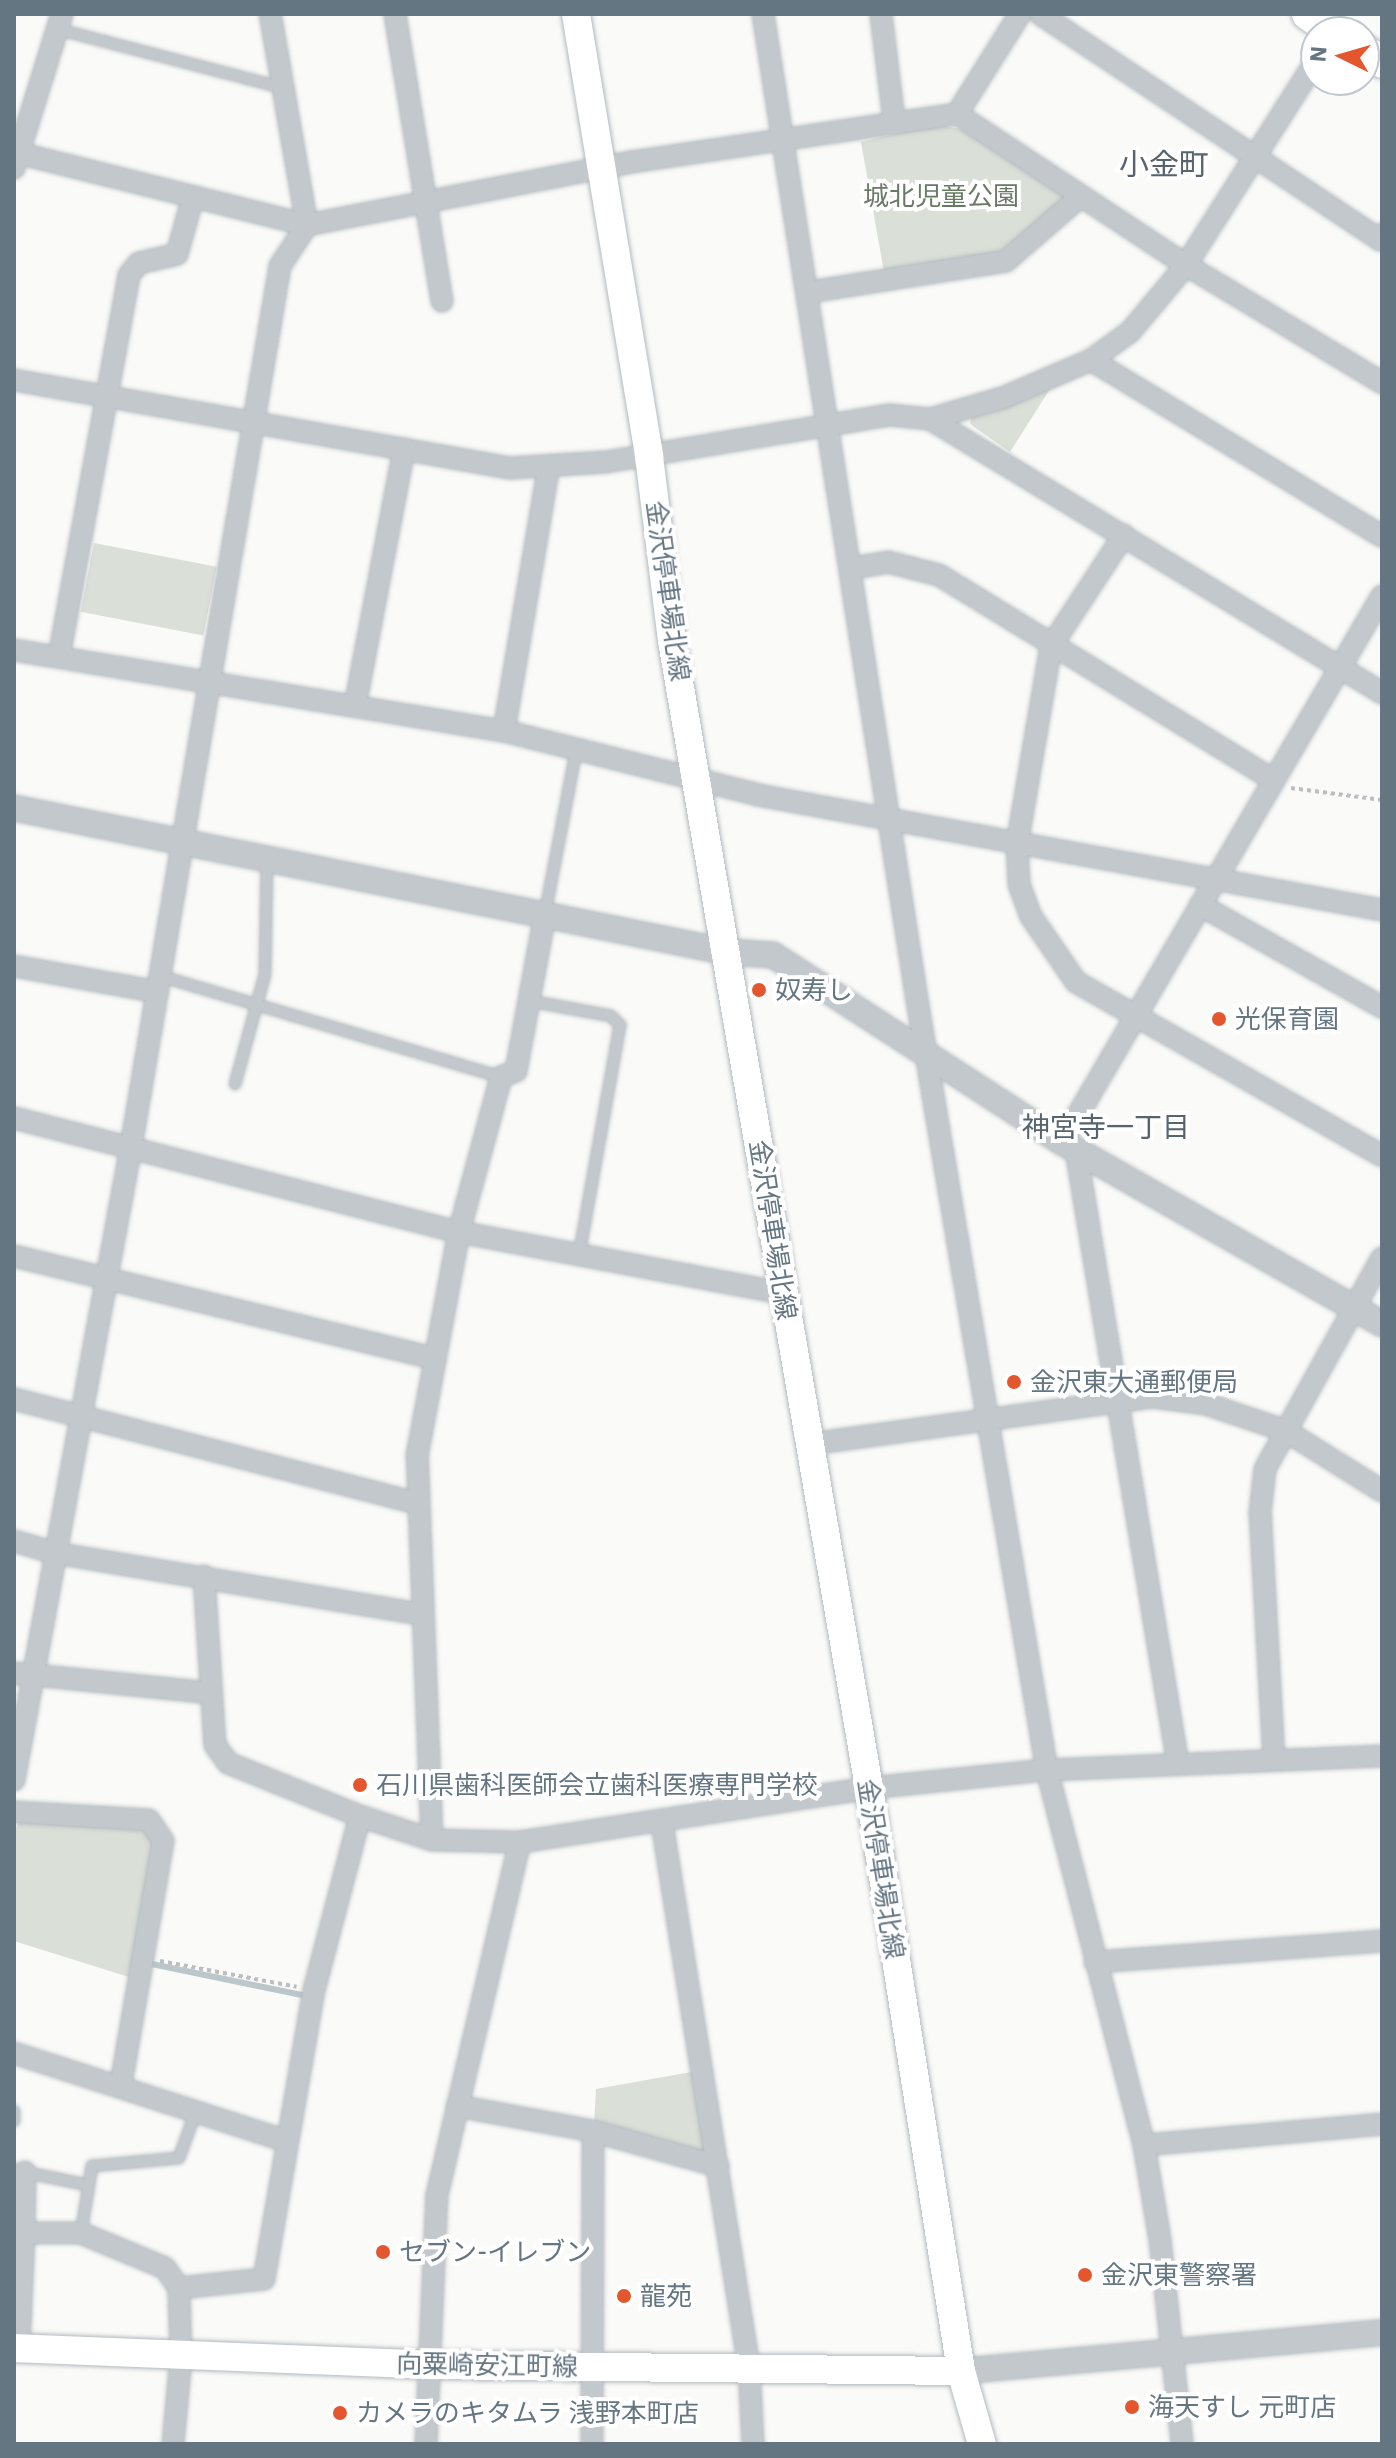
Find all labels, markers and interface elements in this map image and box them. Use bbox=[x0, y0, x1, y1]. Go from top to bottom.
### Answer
north arrow bbox=[1300, 16, 1380, 96]
text: N bbox=[1302, 45, 1333, 63]
district label: 小金町 bbox=[1119, 146, 1209, 182]
park label: 城北児童公園 bbox=[863, 180, 1019, 212]
street label: 金沢停車場北線 bbox=[640, 499, 696, 683]
place label: 奴寿し bbox=[775, 974, 853, 1006]
marker: 奴寿し bbox=[750, 981, 768, 999]
place label: 光保育園 bbox=[1235, 1003, 1339, 1035]
marker: 光保育園 bbox=[1210, 1010, 1228, 1028]
district label: 神宮寺一丁目 bbox=[1022, 1110, 1190, 1144]
street label: 金沢停車場北線 bbox=[743, 1138, 803, 1322]
place label: 金沢東大通郵便局 bbox=[1030, 1366, 1238, 1398]
marker: 金沢東大通郵便局 bbox=[1005, 1373, 1023, 1391]
place label: 石川県歯科医師会立歯科医療専門学校 bbox=[376, 1769, 818, 1801]
marker: 石川県歯科医師会立歯科医療専門学校 bbox=[351, 1776, 369, 1794]
street label: 金沢停車場北線 bbox=[851, 1777, 911, 1961]
place label: セブン-イレブン bbox=[399, 2236, 591, 2268]
marker: セブン-イレブン bbox=[374, 2243, 392, 2261]
place label: 金沢東警察署 bbox=[1101, 2259, 1257, 2291]
marker: 金沢東警察署 bbox=[1076, 2266, 1094, 2284]
place label: 龍苑 bbox=[640, 2280, 692, 2312]
marker: 龍苑 bbox=[615, 2287, 633, 2305]
street label: 向粟崎安江町線 bbox=[396, 2348, 578, 2382]
place label: 海天すし 元町店 bbox=[1148, 2391, 1336, 2423]
place label: カメラのキタムラ 浅野本町店 bbox=[356, 2397, 700, 2429]
marker: 海天すし 元町店 bbox=[1123, 2398, 1141, 2416]
marker: カメラのキタムラ 浅野本町店 bbox=[331, 2404, 349, 2422]

